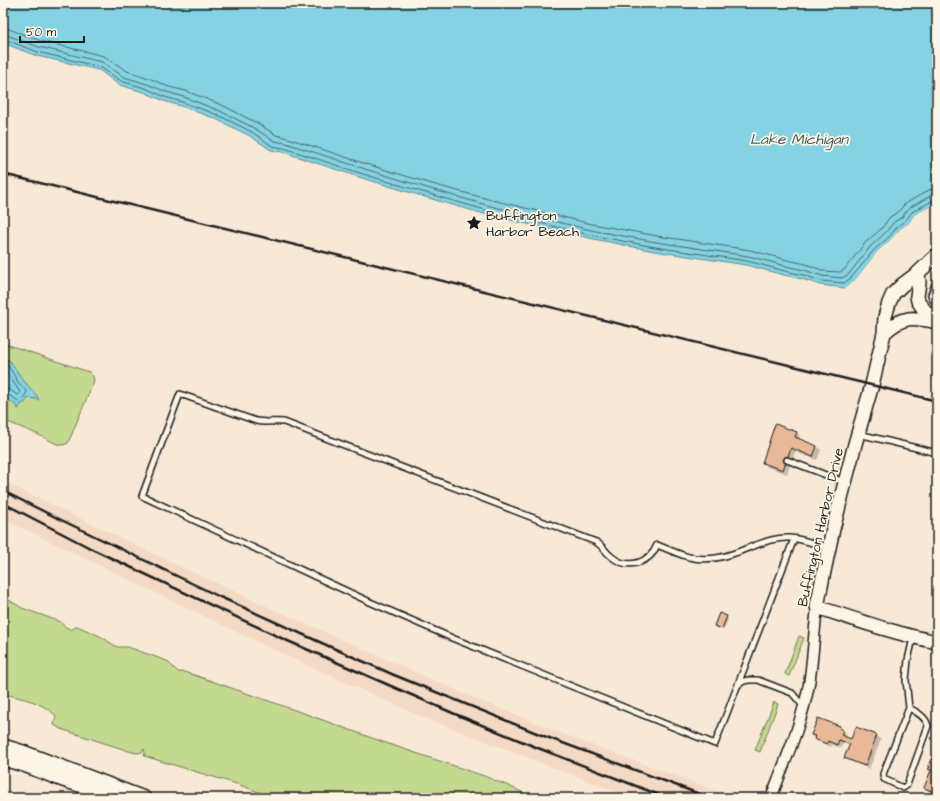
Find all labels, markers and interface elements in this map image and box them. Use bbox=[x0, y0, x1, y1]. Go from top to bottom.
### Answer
scale bar bbox=[20, 18, 84, 44]
text: 50 m bbox=[26, 24, 57, 41]
water label: Lake Michigan bbox=[750, 129, 850, 151]
place label: Buffington Harbor Beach bbox=[486, 206, 579, 242]
place icon: Buffington Harbor Beach bbox=[465, 214, 483, 232]
street label: Buffington Harbor Drive bbox=[793, 445, 849, 609]

